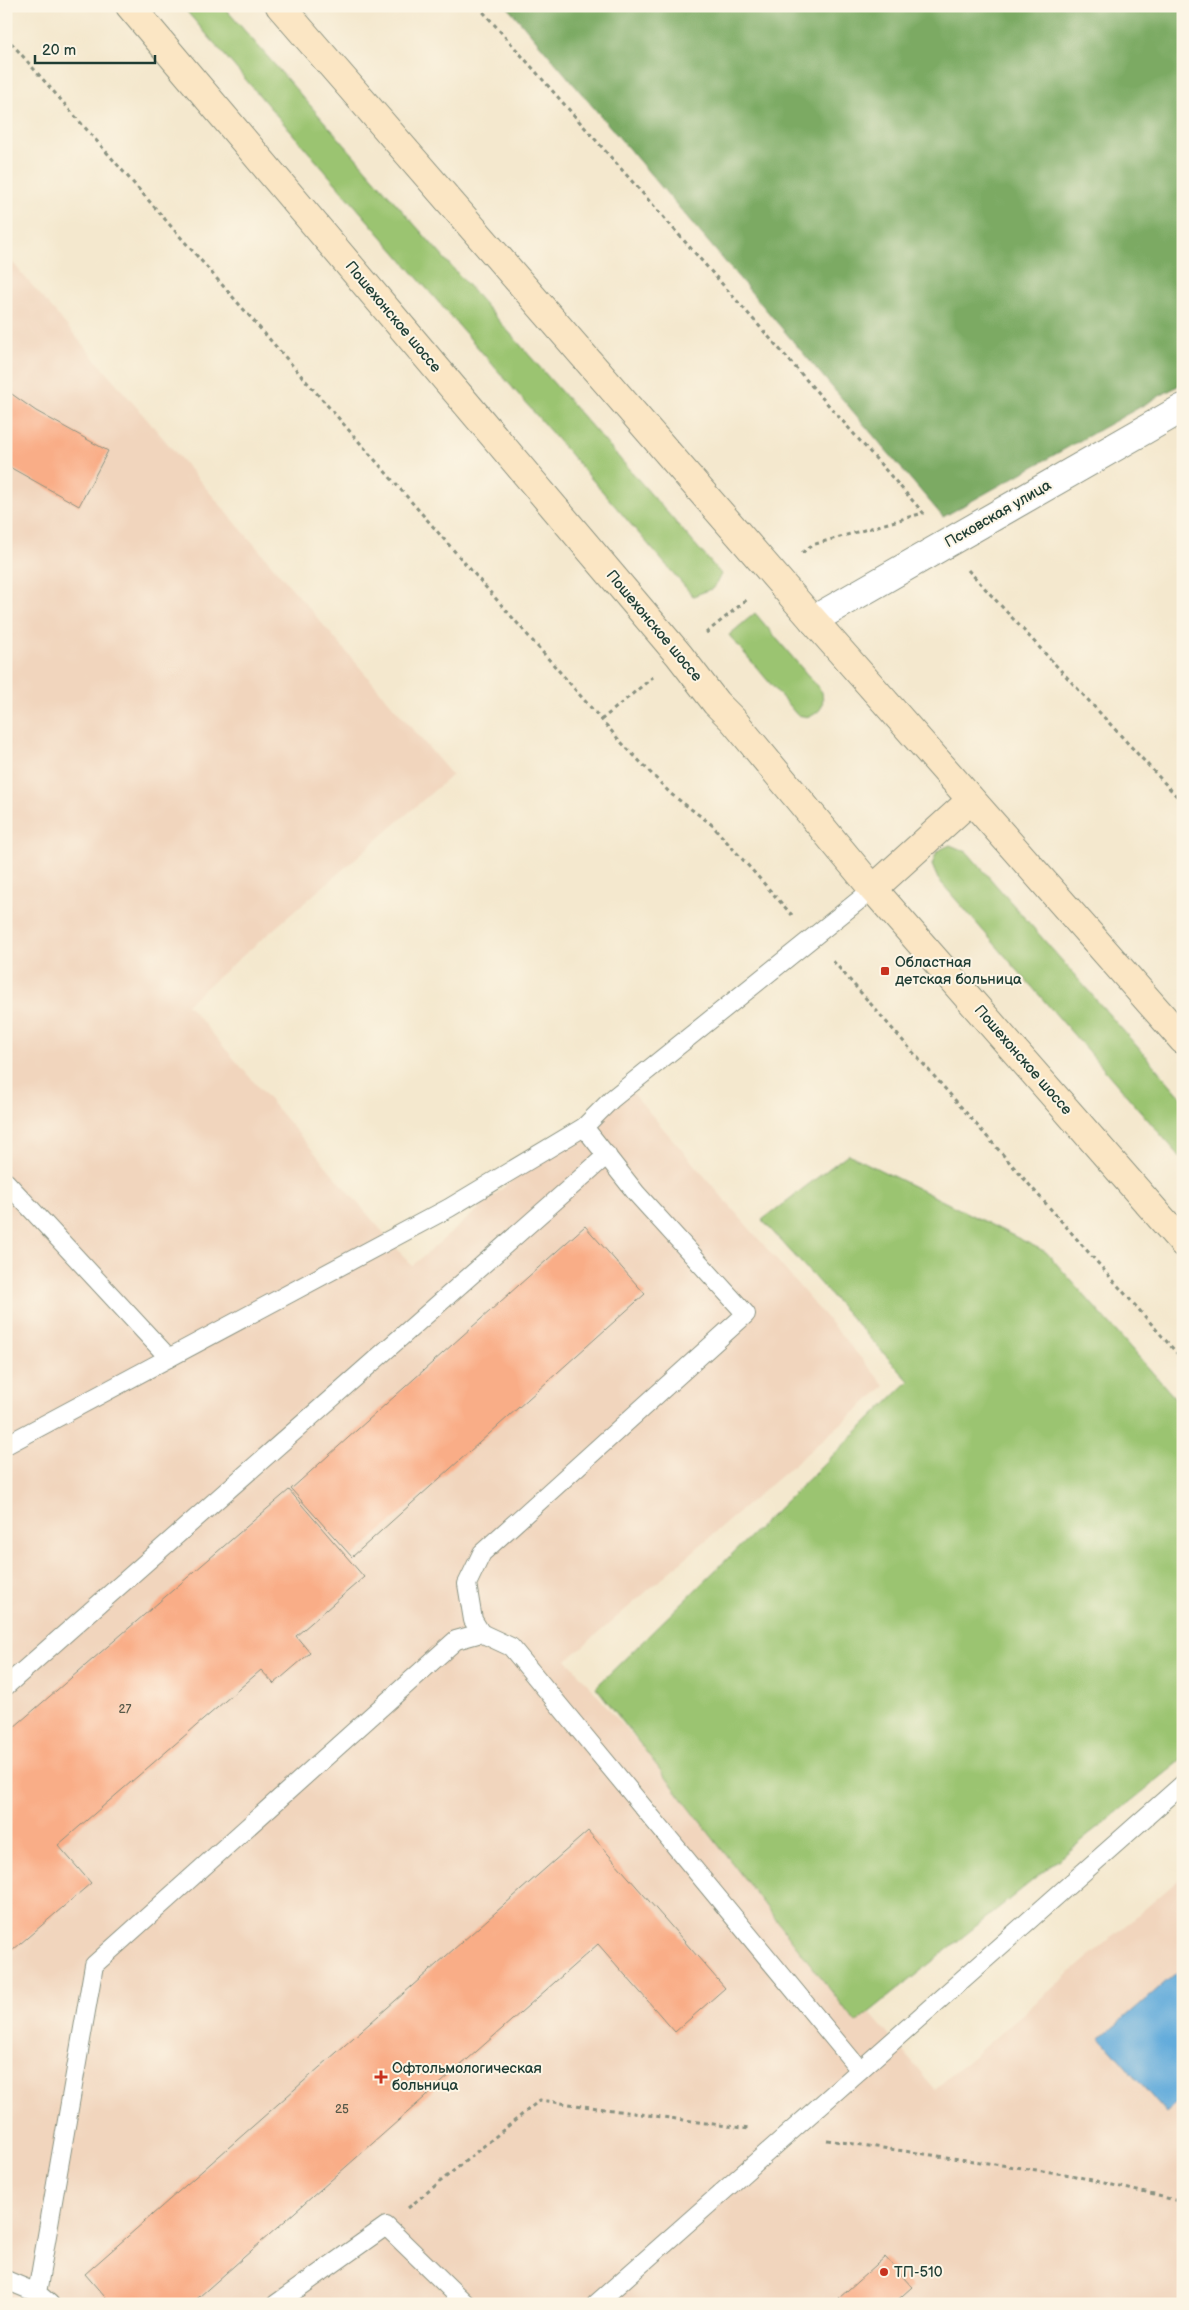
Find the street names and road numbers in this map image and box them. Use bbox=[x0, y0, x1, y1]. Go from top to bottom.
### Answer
street label: Пошехонское шоссе bbox=[341, 257, 445, 377]
street label: Псковская улица bbox=[941, 476, 1055, 552]
street label: Пошехонское шоссе bbox=[602, 566, 706, 686]
street label: Пошехонское шоссе bbox=[970, 1001, 1076, 1119]

